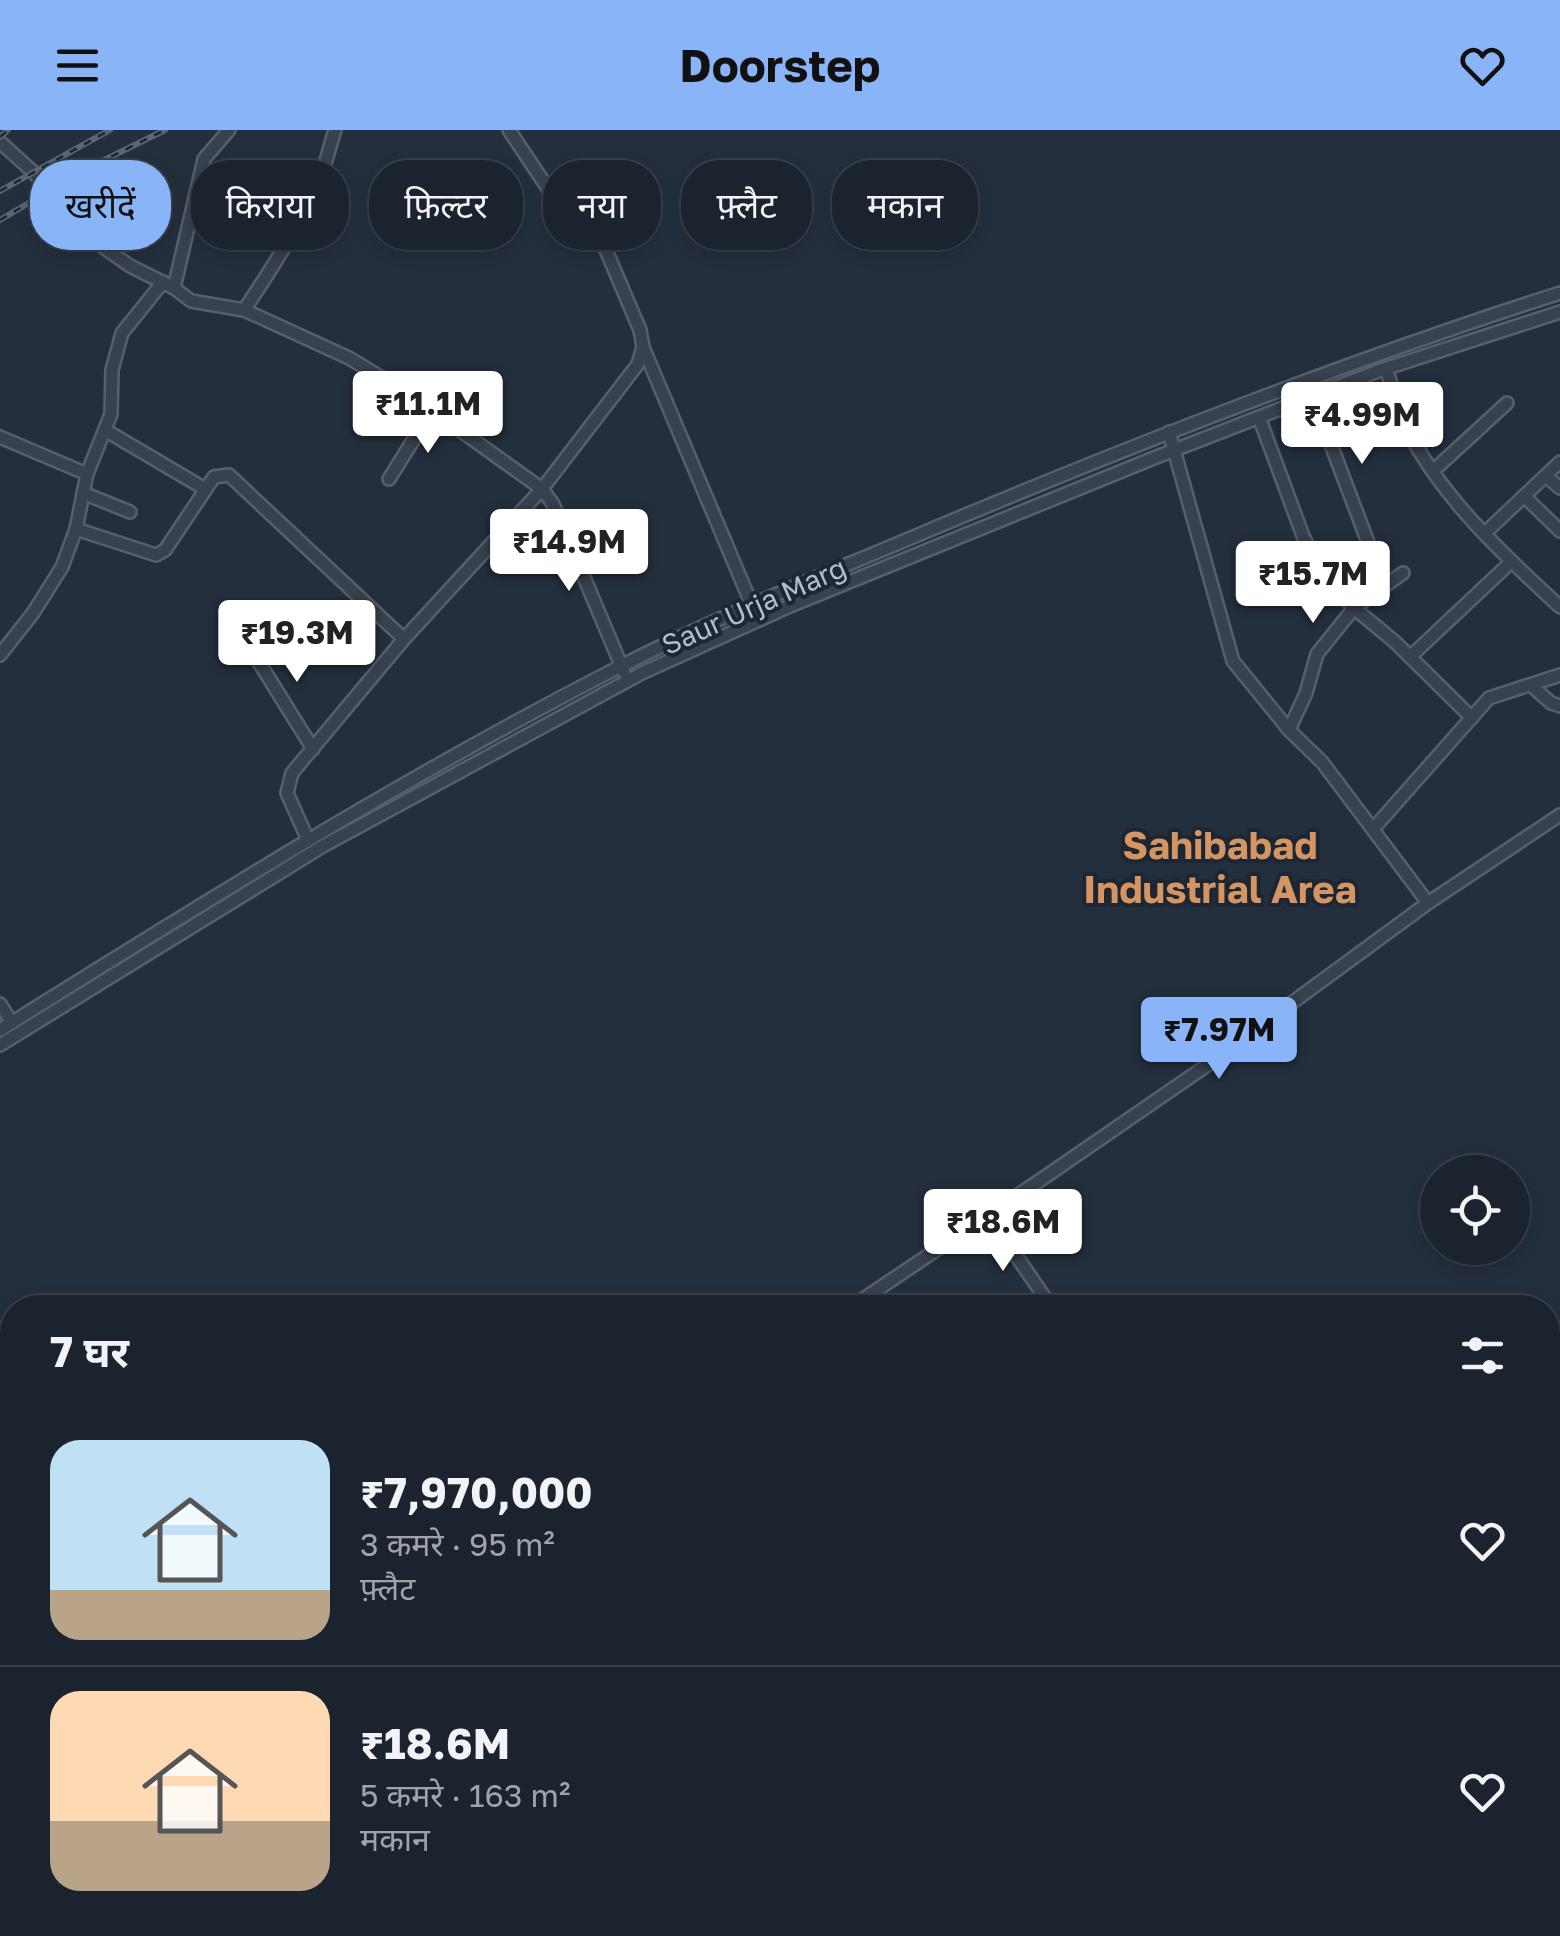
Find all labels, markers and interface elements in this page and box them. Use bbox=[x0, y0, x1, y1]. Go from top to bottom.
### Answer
icon: menu bbox=[50, 38, 105, 93]
text: Doorstep bbox=[680, 38, 880, 92]
icon: heart bbox=[1455, 38, 1510, 93]
chip: खरीदें bbox=[30, 160, 171, 250]
chip: किराया bbox=[191, 160, 349, 250]
chip: फ़िल्टर bbox=[369, 160, 523, 250]
chip: नया bbox=[543, 160, 661, 250]
chip: फ़्लैट bbox=[681, 160, 812, 250]
chip: मकान bbox=[832, 160, 978, 250]
pin: ₹11.1M bbox=[347, 371, 509, 456]
pin: ₹4.99M bbox=[1281, 382, 1443, 467]
text: ₹11.1M bbox=[375, 384, 481, 422]
text: ₹4.99M bbox=[1303, 395, 1421, 433]
pin: ₹14.9M bbox=[488, 509, 650, 594]
text: ₹14.9M bbox=[512, 522, 626, 560]
pin: ₹15.7M bbox=[1232, 541, 1394, 626]
street label: Saur Urja Marg bbox=[657, 550, 851, 661]
text: ₹15.7M bbox=[1258, 554, 1368, 592]
pin: ₹19.3M bbox=[216, 600, 378, 685]
text: ₹19.3M bbox=[240, 613, 354, 651]
district label: Sahibabad Industrial Area bbox=[1083, 822, 1357, 911]
pin: ₹7.97M bbox=[1138, 997, 1300, 1082]
text: ₹7.97M bbox=[1163, 1010, 1275, 1048]
map controls bbox=[1420, 1155, 1530, 1265]
button: locate bbox=[1420, 1155, 1530, 1265]
pin: ₹18.6M bbox=[922, 1189, 1084, 1274]
text: ₹18.6M bbox=[946, 1202, 1060, 1240]
text: 7 घर bbox=[50, 1326, 129, 1376]
icon: filters bbox=[1455, 1328, 1510, 1383]
text: ₹7,970,000 bbox=[360, 1467, 593, 1517]
icon: home bbox=[130, 1480, 250, 1600]
icon: heart bbox=[1455, 1513, 1510, 1568]
text: 3 कमरे · 95 m² bbox=[360, 1525, 555, 1563]
text: फ़्लैट bbox=[360, 1569, 415, 1607]
text: ₹18.6M bbox=[360, 1718, 510, 1768]
icon: home bbox=[130, 1731, 250, 1851]
icon: heart bbox=[1455, 1764, 1510, 1819]
text: 5 कमरे · 163 m² bbox=[360, 1776, 570, 1814]
text: मकान bbox=[360, 1820, 430, 1858]

